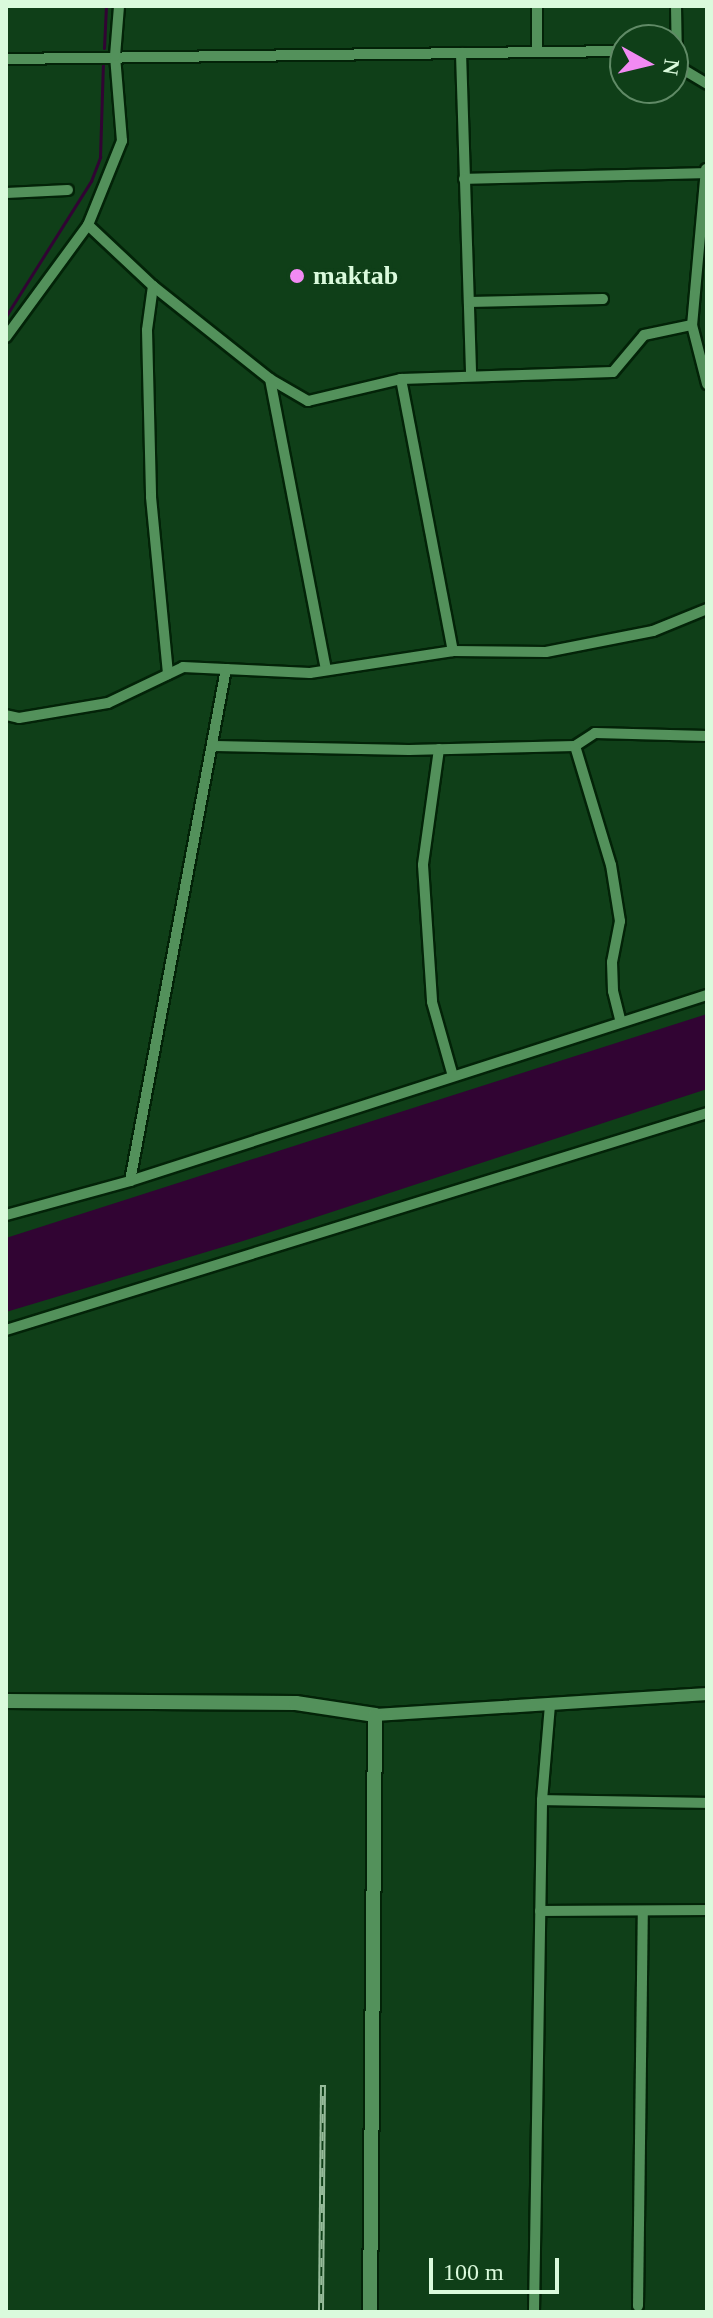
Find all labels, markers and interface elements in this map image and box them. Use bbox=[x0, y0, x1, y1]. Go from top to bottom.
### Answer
north arrow bbox=[609, 24, 689, 104]
text: N bbox=[658, 58, 685, 77]
place label: maktab bbox=[313, 260, 398, 292]
marker: maktab bbox=[288, 267, 306, 285]
scale bar bbox=[433, 2242, 563, 2292]
text: 100 m bbox=[443, 2259, 504, 2285]

